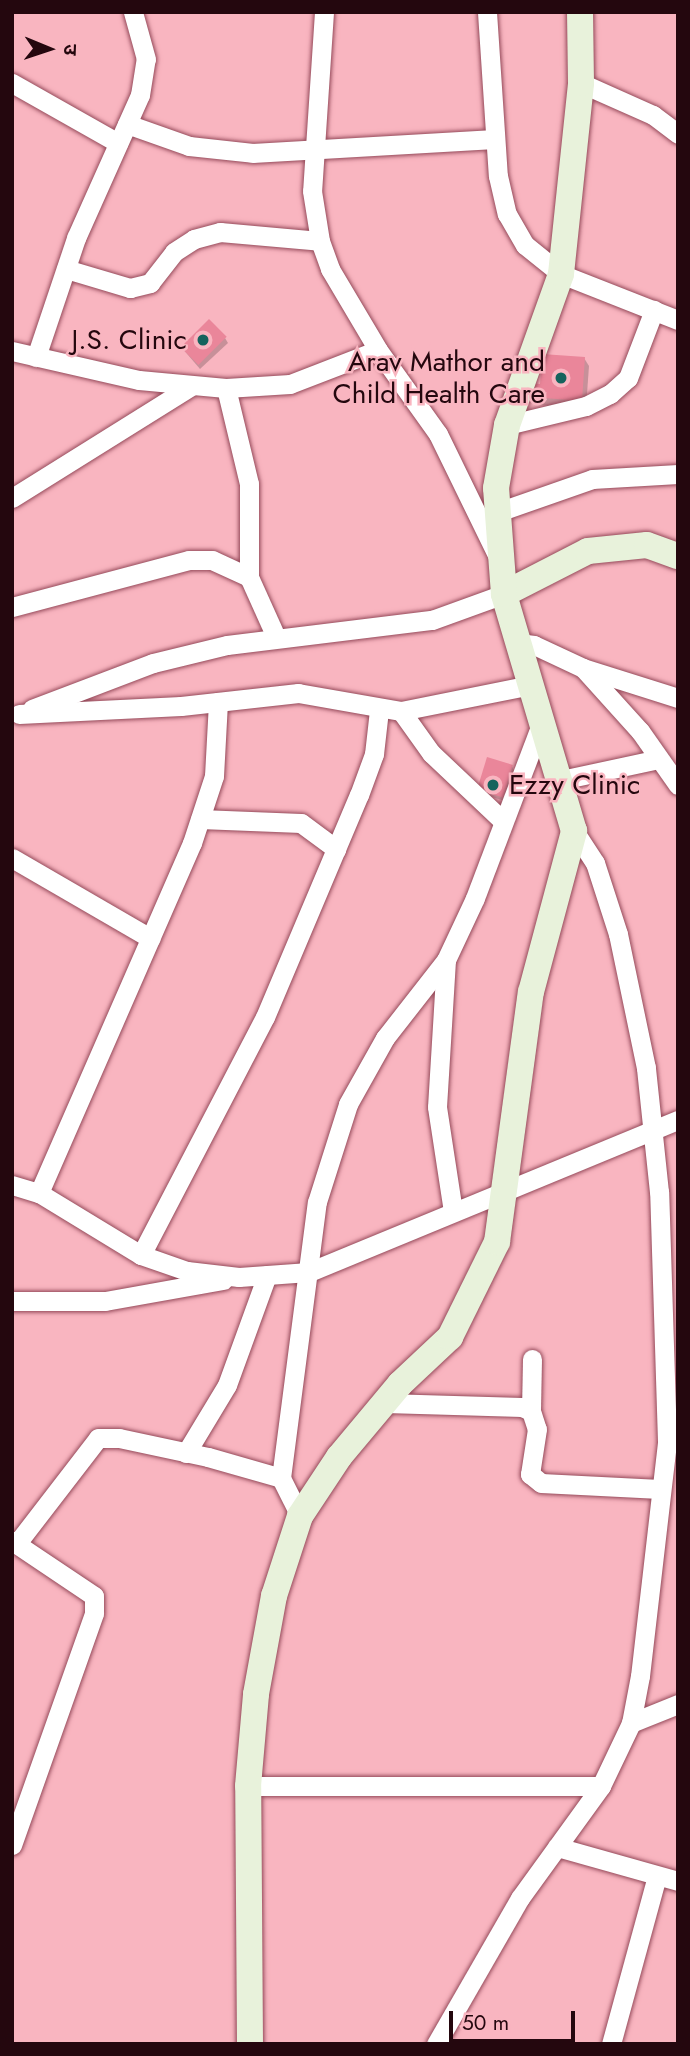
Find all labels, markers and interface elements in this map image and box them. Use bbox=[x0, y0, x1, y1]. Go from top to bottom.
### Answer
north arrow bbox=[14, 14, 84, 84]
text: उ bbox=[57, 44, 84, 56]
place label: J.S. Clinic bbox=[71, 323, 187, 357]
marker: J.S. Clinic bbox=[193, 330, 213, 350]
place label: Arav Mathor and Child Health Care bbox=[333, 345, 545, 411]
marker: Arav Mathor and Child Health Care bbox=[551, 368, 571, 388]
place label: Ezzy Clinic bbox=[509, 768, 640, 802]
marker: Ezzy Clinic bbox=[483, 775, 503, 795]
scale bar bbox=[452, 1996, 578, 2040]
text: 50 m bbox=[462, 2008, 509, 2038]

